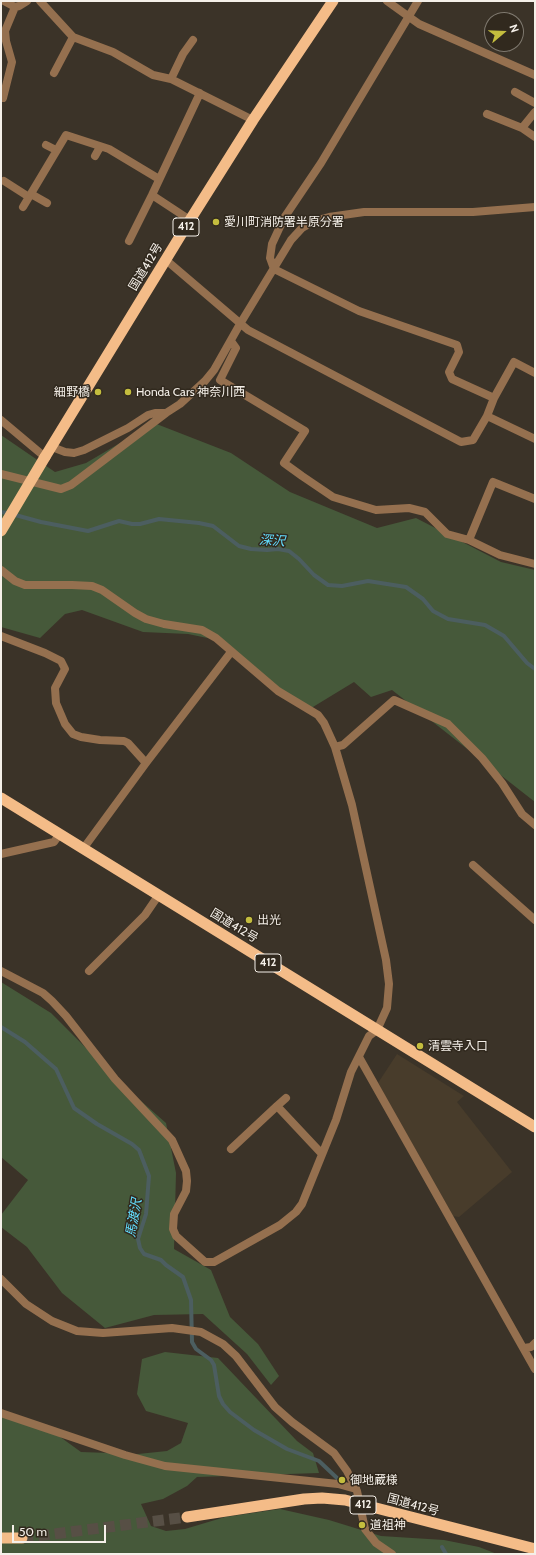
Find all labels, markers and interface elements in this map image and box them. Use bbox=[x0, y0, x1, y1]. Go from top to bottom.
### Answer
north arrow bbox=[484, 12, 524, 52]
text: N bbox=[507, 22, 522, 34]
place label: 愛川町消防署半原分署 bbox=[224, 215, 344, 229]
marker: 愛川町消防署半原分署 bbox=[211, 217, 221, 227]
road number: 412 bbox=[173, 218, 199, 236]
street label: 国道412号 bbox=[126, 241, 166, 293]
place label: 細野橋 bbox=[54, 385, 90, 399]
place label: Honda Cars 神奈川西 bbox=[136, 385, 245, 399]
marker: 細野橋 bbox=[93, 387, 103, 397]
marker: Honda Cars 神奈川西 bbox=[123, 387, 133, 397]
water label: 深沢 bbox=[258, 532, 286, 550]
street label: 国道412号 bbox=[208, 906, 260, 946]
place label: 出光 bbox=[257, 913, 281, 927]
marker: 出光 bbox=[244, 915, 254, 925]
road number: 412 bbox=[255, 954, 281, 972]
place label: 清雲寺入口 bbox=[428, 1039, 488, 1053]
marker: 清雲寺入口 bbox=[415, 1041, 425, 1051]
water label: 馬渡沢 bbox=[123, 1197, 145, 1239]
place label: 御地蔵様 bbox=[350, 1473, 398, 1487]
marker: 御地蔵様 bbox=[337, 1475, 347, 1485]
street label: 国道412号 bbox=[385, 1491, 441, 1519]
road number: 412 bbox=[350, 1496, 376, 1514]
scale bar bbox=[14, 1517, 108, 1543]
place label: 道祖神 bbox=[370, 1518, 406, 1532]
marker: 道祖神 bbox=[357, 1520, 367, 1530]
text: 50 m bbox=[19, 1524, 47, 1539]

